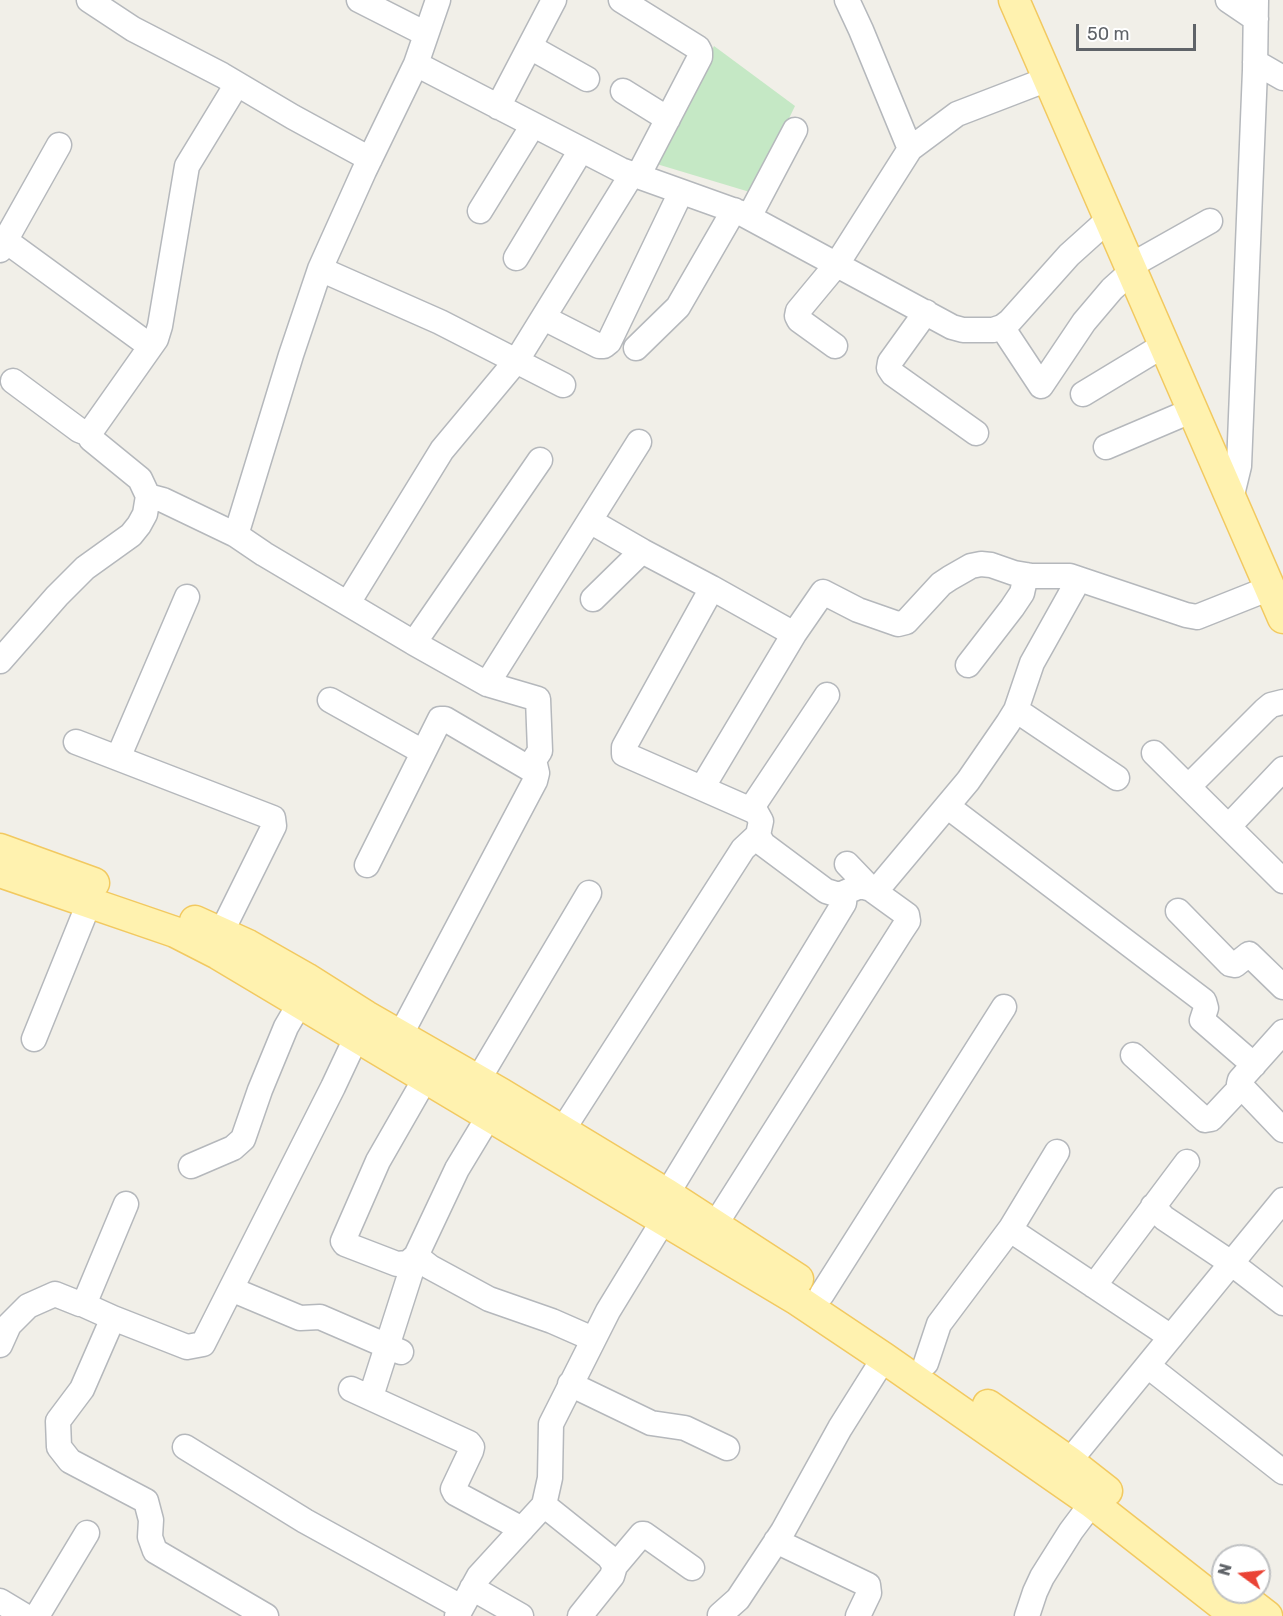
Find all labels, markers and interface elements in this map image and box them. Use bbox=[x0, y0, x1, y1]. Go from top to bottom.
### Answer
scale bar bbox=[1079, 12, 1199, 50]
text: 50 m bbox=[1087, 23, 1130, 45]
north arrow bbox=[1211, 1544, 1271, 1604]
text: N bbox=[1214, 1562, 1236, 1578]

